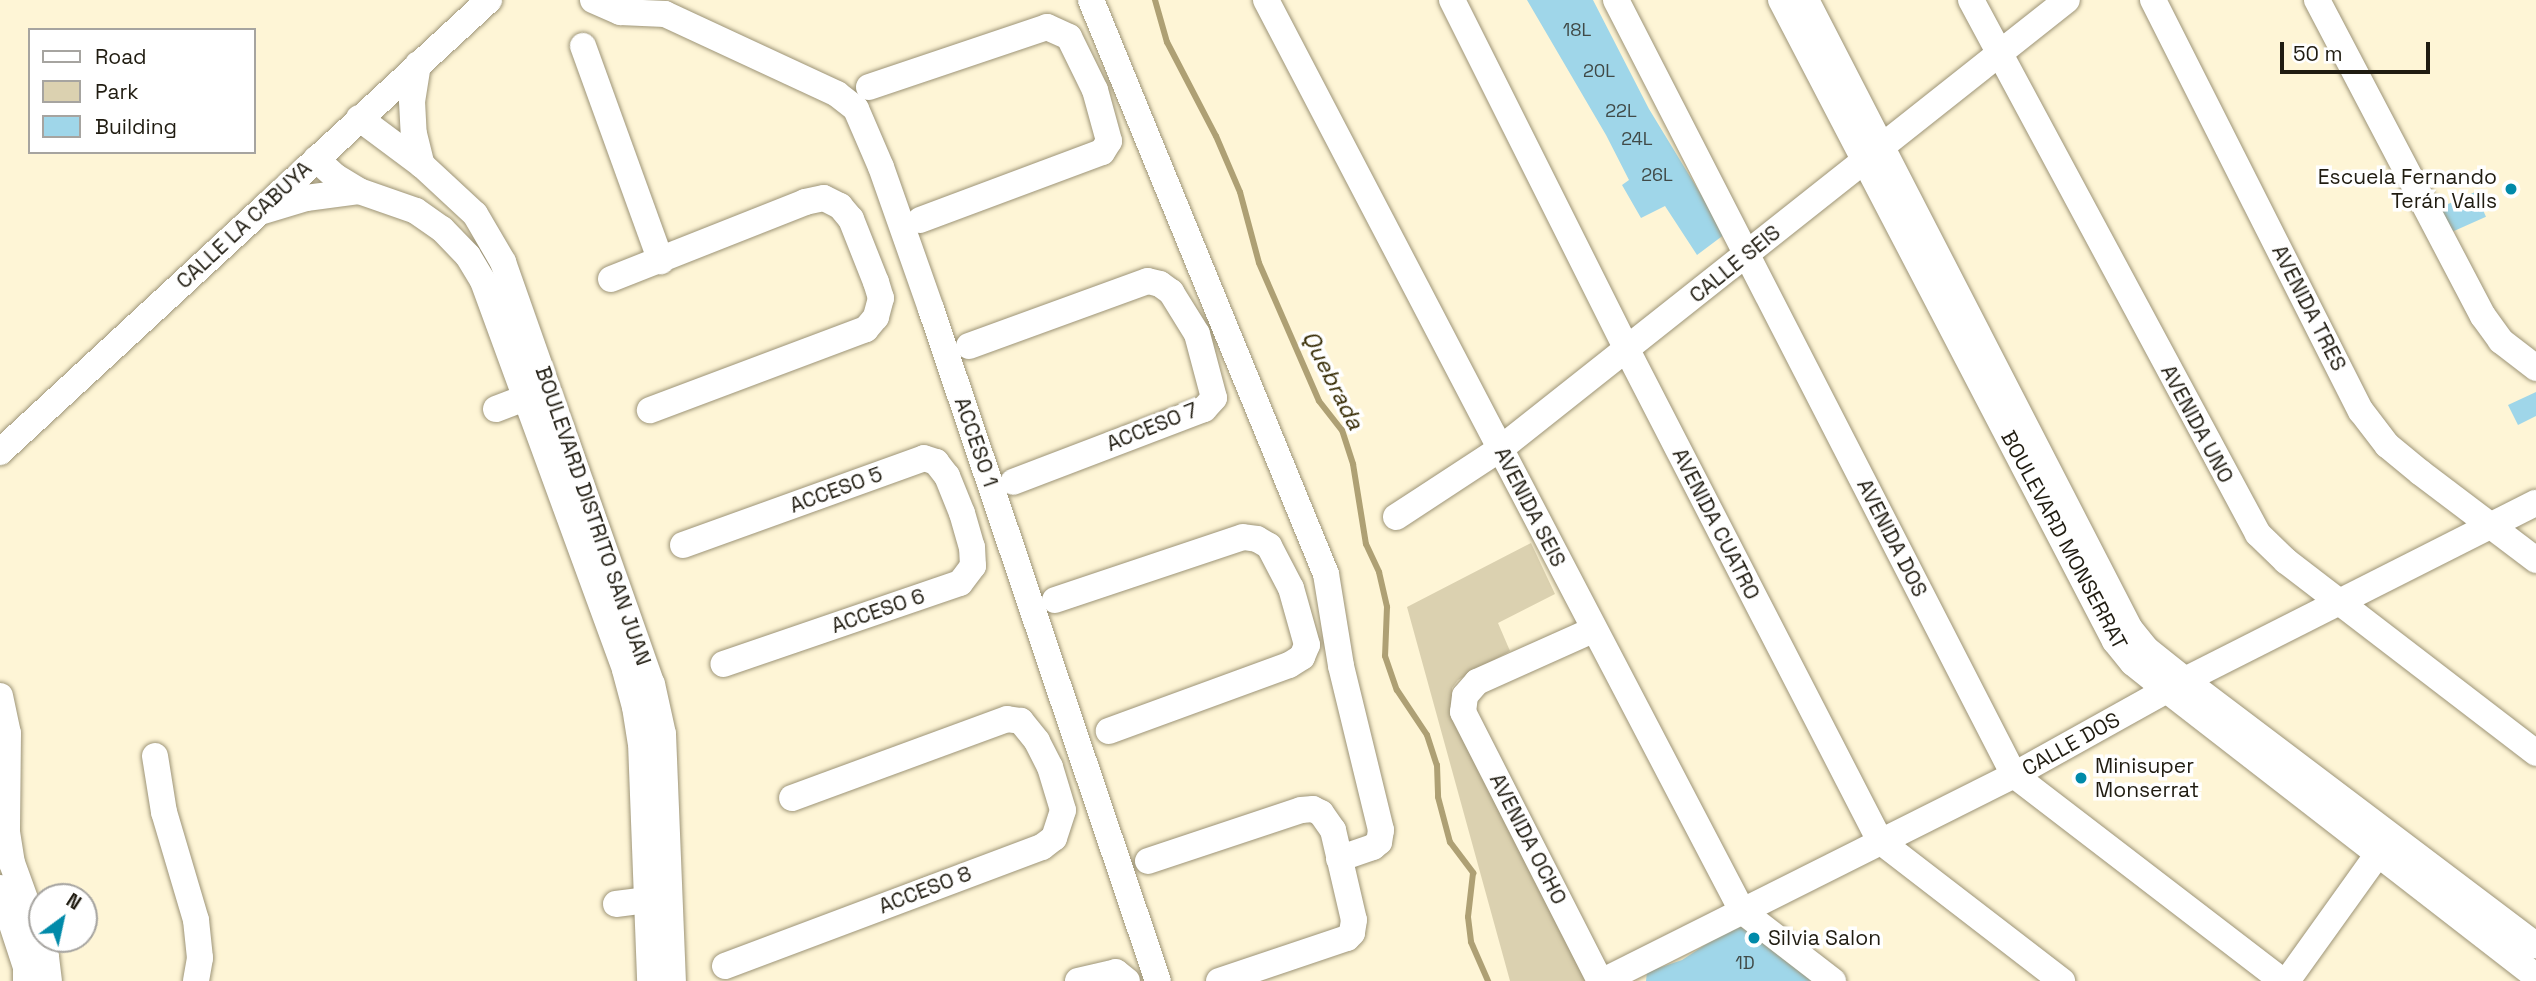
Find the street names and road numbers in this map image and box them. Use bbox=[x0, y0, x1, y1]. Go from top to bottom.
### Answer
street label: CALLE LA CABUYA bbox=[171, 156, 317, 294]
street label: CALLE SEIS bbox=[1685, 220, 1785, 308]
street label: AVENIDA TRES bbox=[2266, 241, 2352, 375]
street label: AVENIDA UNO bbox=[2155, 361, 2239, 487]
street label: BOULEVARD DISTRITO SAN JUAN bbox=[530, 363, 656, 669]
street label: ACCESO 1 bbox=[949, 394, 1003, 490]
street label: ACCESO 7 bbox=[1103, 397, 1201, 457]
street label: BOULEVARD MONSERRAT bbox=[1996, 426, 2132, 654]
street label: AVENIDA SEIS bbox=[1489, 443, 1571, 571]
street label: AVENIDA CUATRO bbox=[1667, 444, 1765, 604]
street label: ACCESO 5 bbox=[786, 462, 886, 518]
street label: AVENIDA DOS bbox=[1851, 475, 1933, 601]
street label: ACCESO 6 bbox=[828, 583, 928, 639]
street label: CALLE DOS bbox=[2018, 707, 2124, 781]
street label: AVENIDA OCHO bbox=[1484, 769, 1572, 909]
street label: ACCESO 8 bbox=[875, 861, 975, 919]

